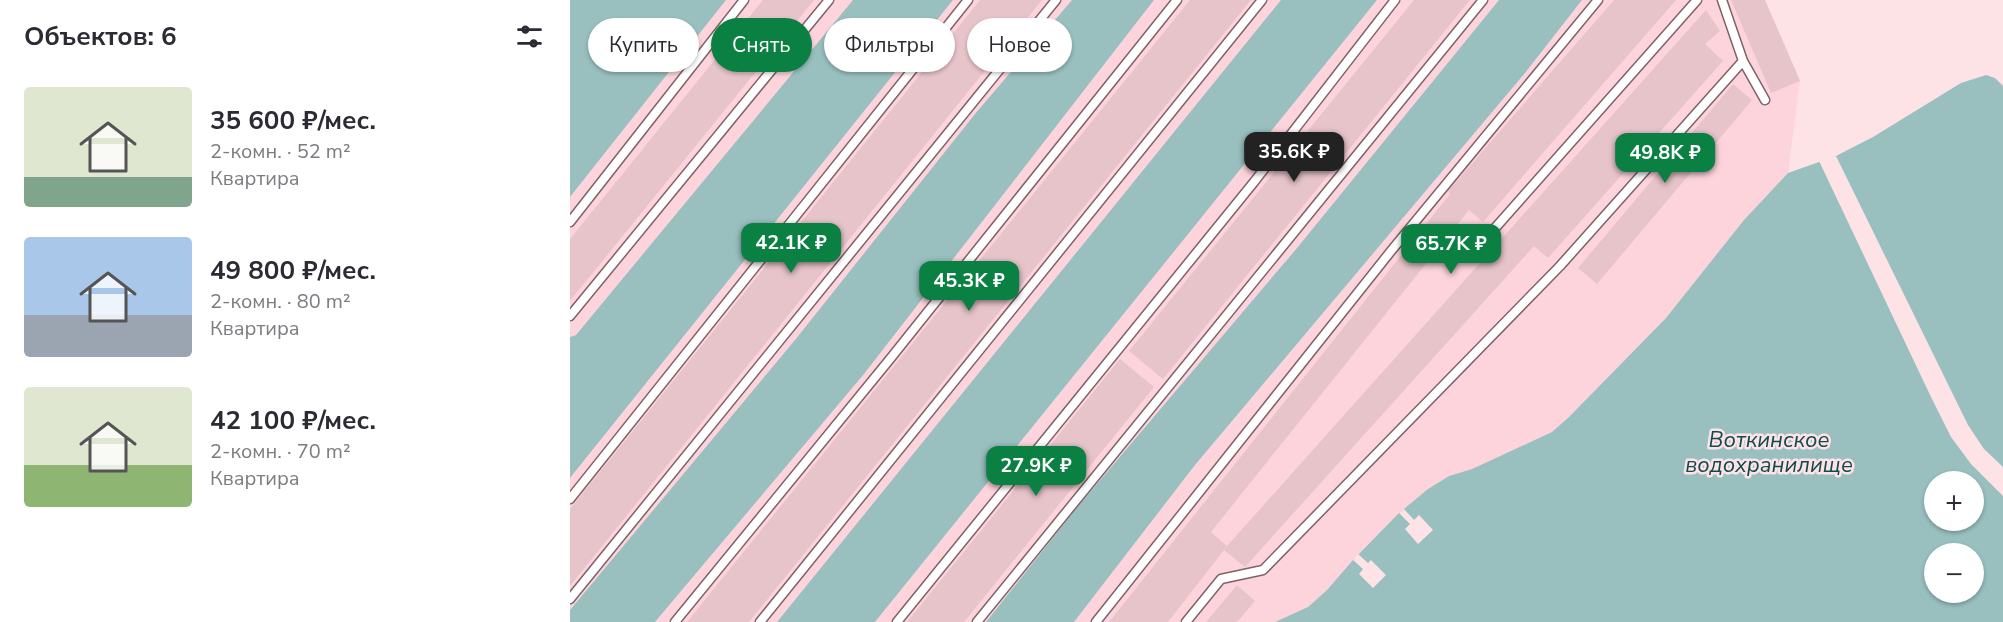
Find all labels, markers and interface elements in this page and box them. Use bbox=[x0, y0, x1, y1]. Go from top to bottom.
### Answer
chip: Купить bbox=[588, 18, 699, 72]
chip: Снять bbox=[711, 18, 812, 72]
chip: Фильтры bbox=[824, 18, 955, 72]
chip: Новое bbox=[967, 18, 1072, 72]
text: Объектов: 6 bbox=[24, 19, 177, 54]
icon: filters bbox=[513, 20, 546, 53]
text: 35 600 ₽/мес. bbox=[210, 103, 376, 138]
icon: home bbox=[72, 111, 144, 183]
pin: 35.6K ₽ bbox=[1239, 132, 1349, 183]
pin: 49.8K ₽ bbox=[1610, 133, 1720, 184]
text: 2-комн. · 52 m² bbox=[210, 138, 351, 165]
text: 35.6K ₽ bbox=[1258, 138, 1330, 165]
text: 49.8K ₽ bbox=[1629, 139, 1701, 166]
text: Квартира bbox=[210, 165, 300, 192]
pin: 42.1K ₽ bbox=[736, 223, 846, 274]
pin: 65.7K ₽ bbox=[1396, 224, 1506, 275]
text: 42.1K ₽ bbox=[755, 229, 827, 256]
text: 65.7K ₽ bbox=[1415, 230, 1487, 257]
text: 49 800 ₽/мес. bbox=[210, 253, 376, 288]
icon: home bbox=[72, 261, 144, 333]
pin: 45.3K ₽ bbox=[914, 261, 1024, 312]
text: 45.3K ₽ bbox=[933, 267, 1005, 294]
text: 2-комн. · 80 m² bbox=[210, 288, 351, 315]
text: Квартира bbox=[210, 315, 300, 342]
text: 42 100 ₽/мес. bbox=[210, 403, 376, 438]
icon: home bbox=[72, 411, 144, 483]
water label: Воткинское водохранилище bbox=[1685, 425, 1853, 480]
text: 2-комн. · 70 m² bbox=[210, 438, 351, 465]
pin: 27.9K ₽ bbox=[981, 446, 1091, 497]
text: 27.9K ₽ bbox=[1000, 452, 1072, 479]
text: Квартира bbox=[210, 465, 300, 492]
map controls bbox=[1924, 471, 1984, 603]
button: + bbox=[1924, 471, 1984, 531]
button: − bbox=[1924, 543, 1984, 603]

